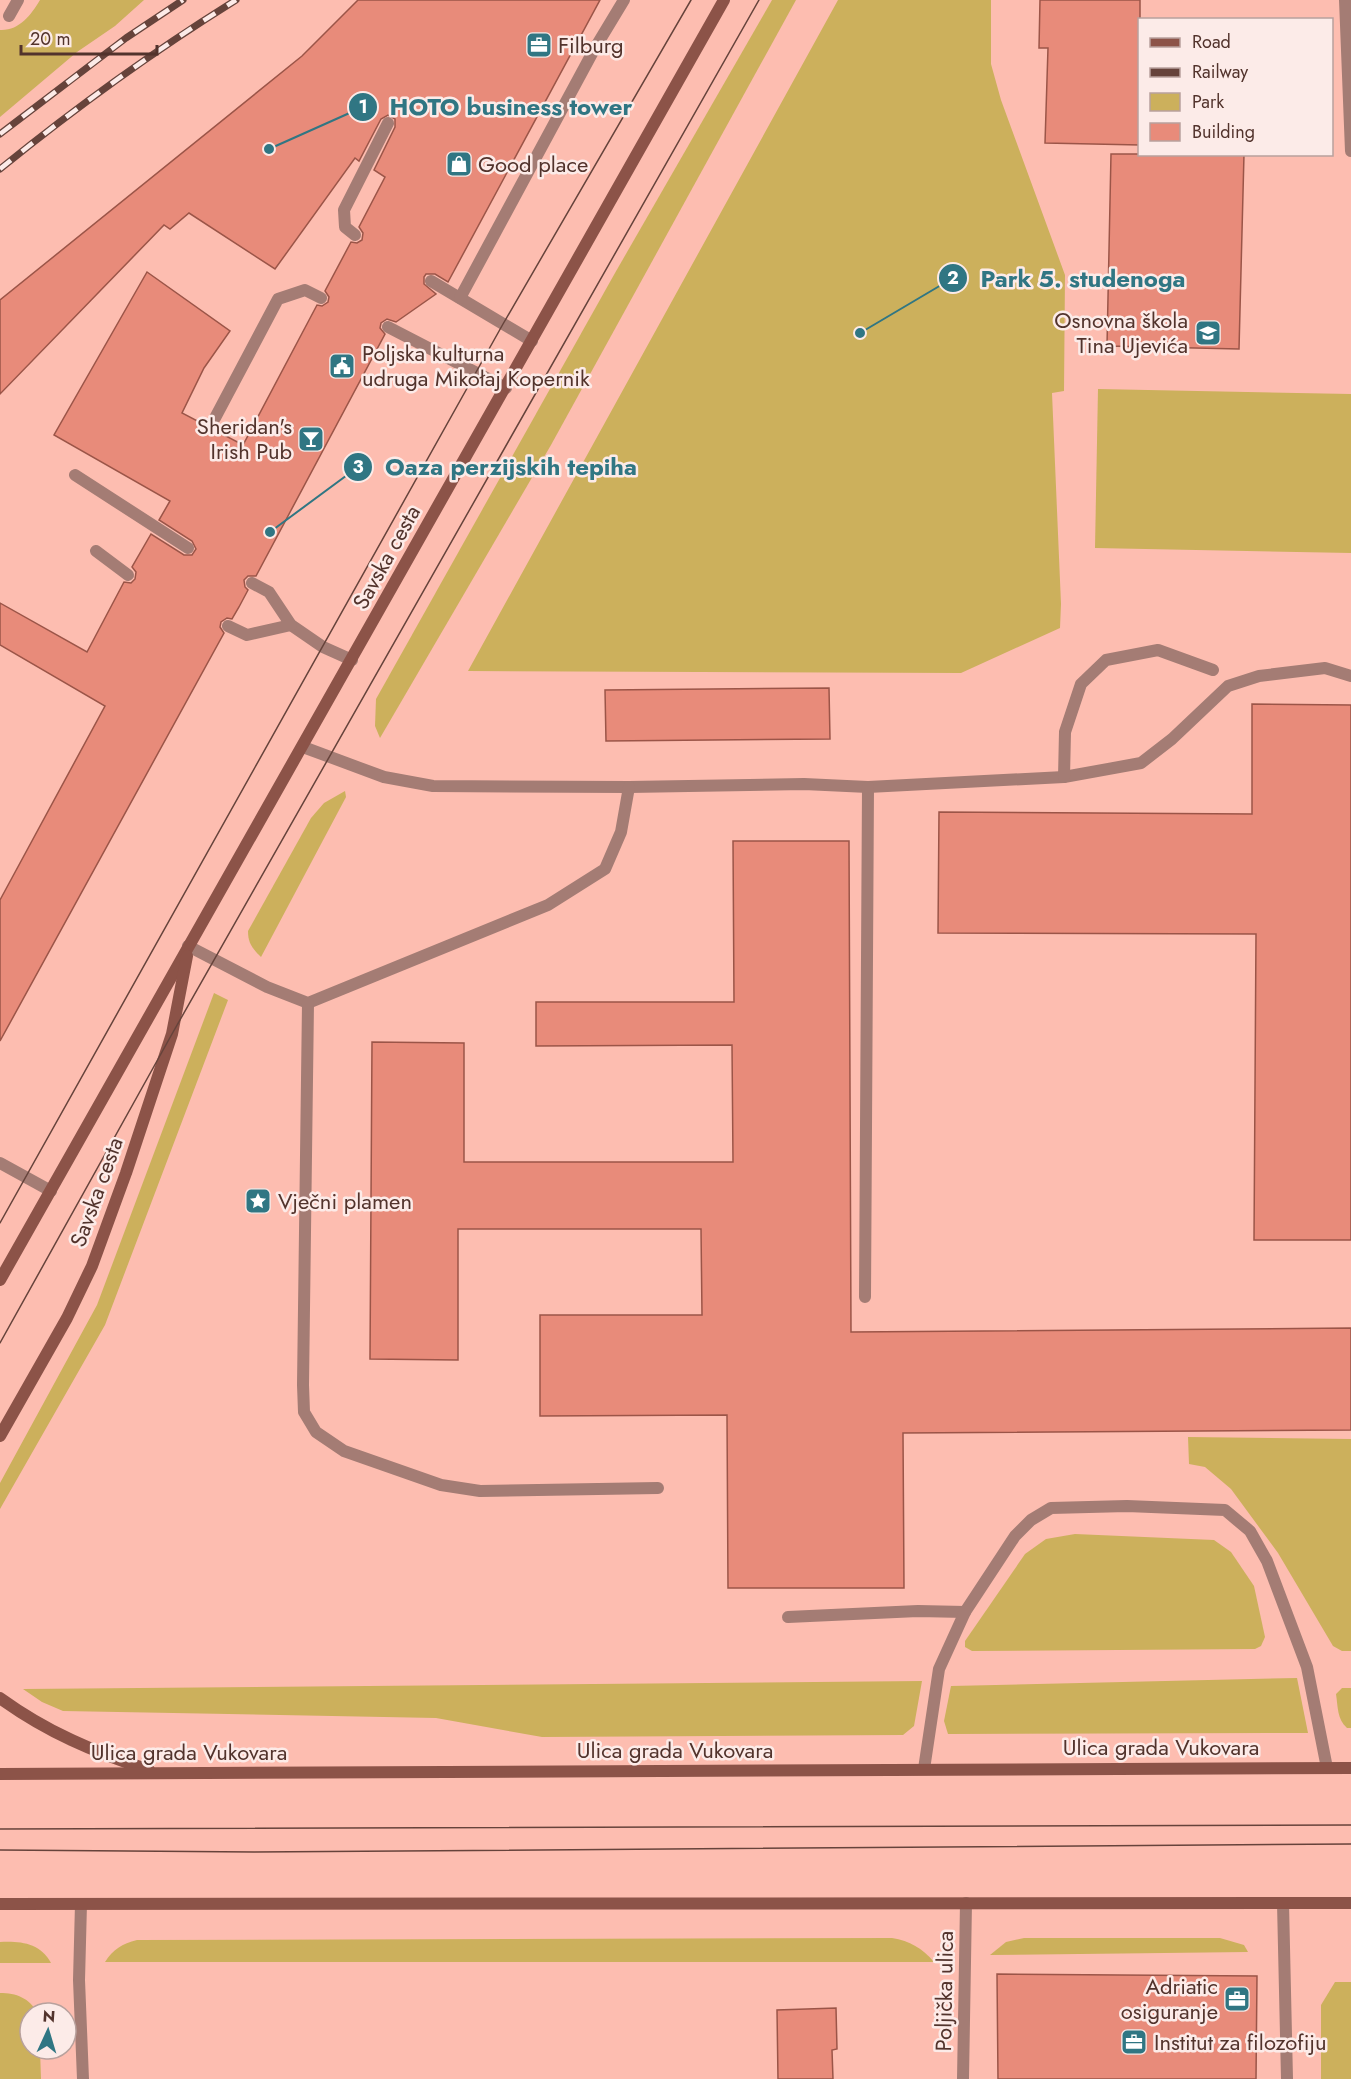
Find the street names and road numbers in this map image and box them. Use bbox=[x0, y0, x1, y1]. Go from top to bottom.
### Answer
street label: Savska cesta bbox=[344, 499, 428, 615]
street label: Savska cesta bbox=[61, 1133, 131, 1251]
street label: Ulica grada Vukovara bbox=[1063, 1731, 1259, 1763]
street label: Ulica grada Vukovara bbox=[577, 1734, 773, 1766]
street label: Ulica grada Vukovara bbox=[91, 1736, 287, 1768]
street label: Poljička ulica bbox=[927, 1930, 961, 2052]

